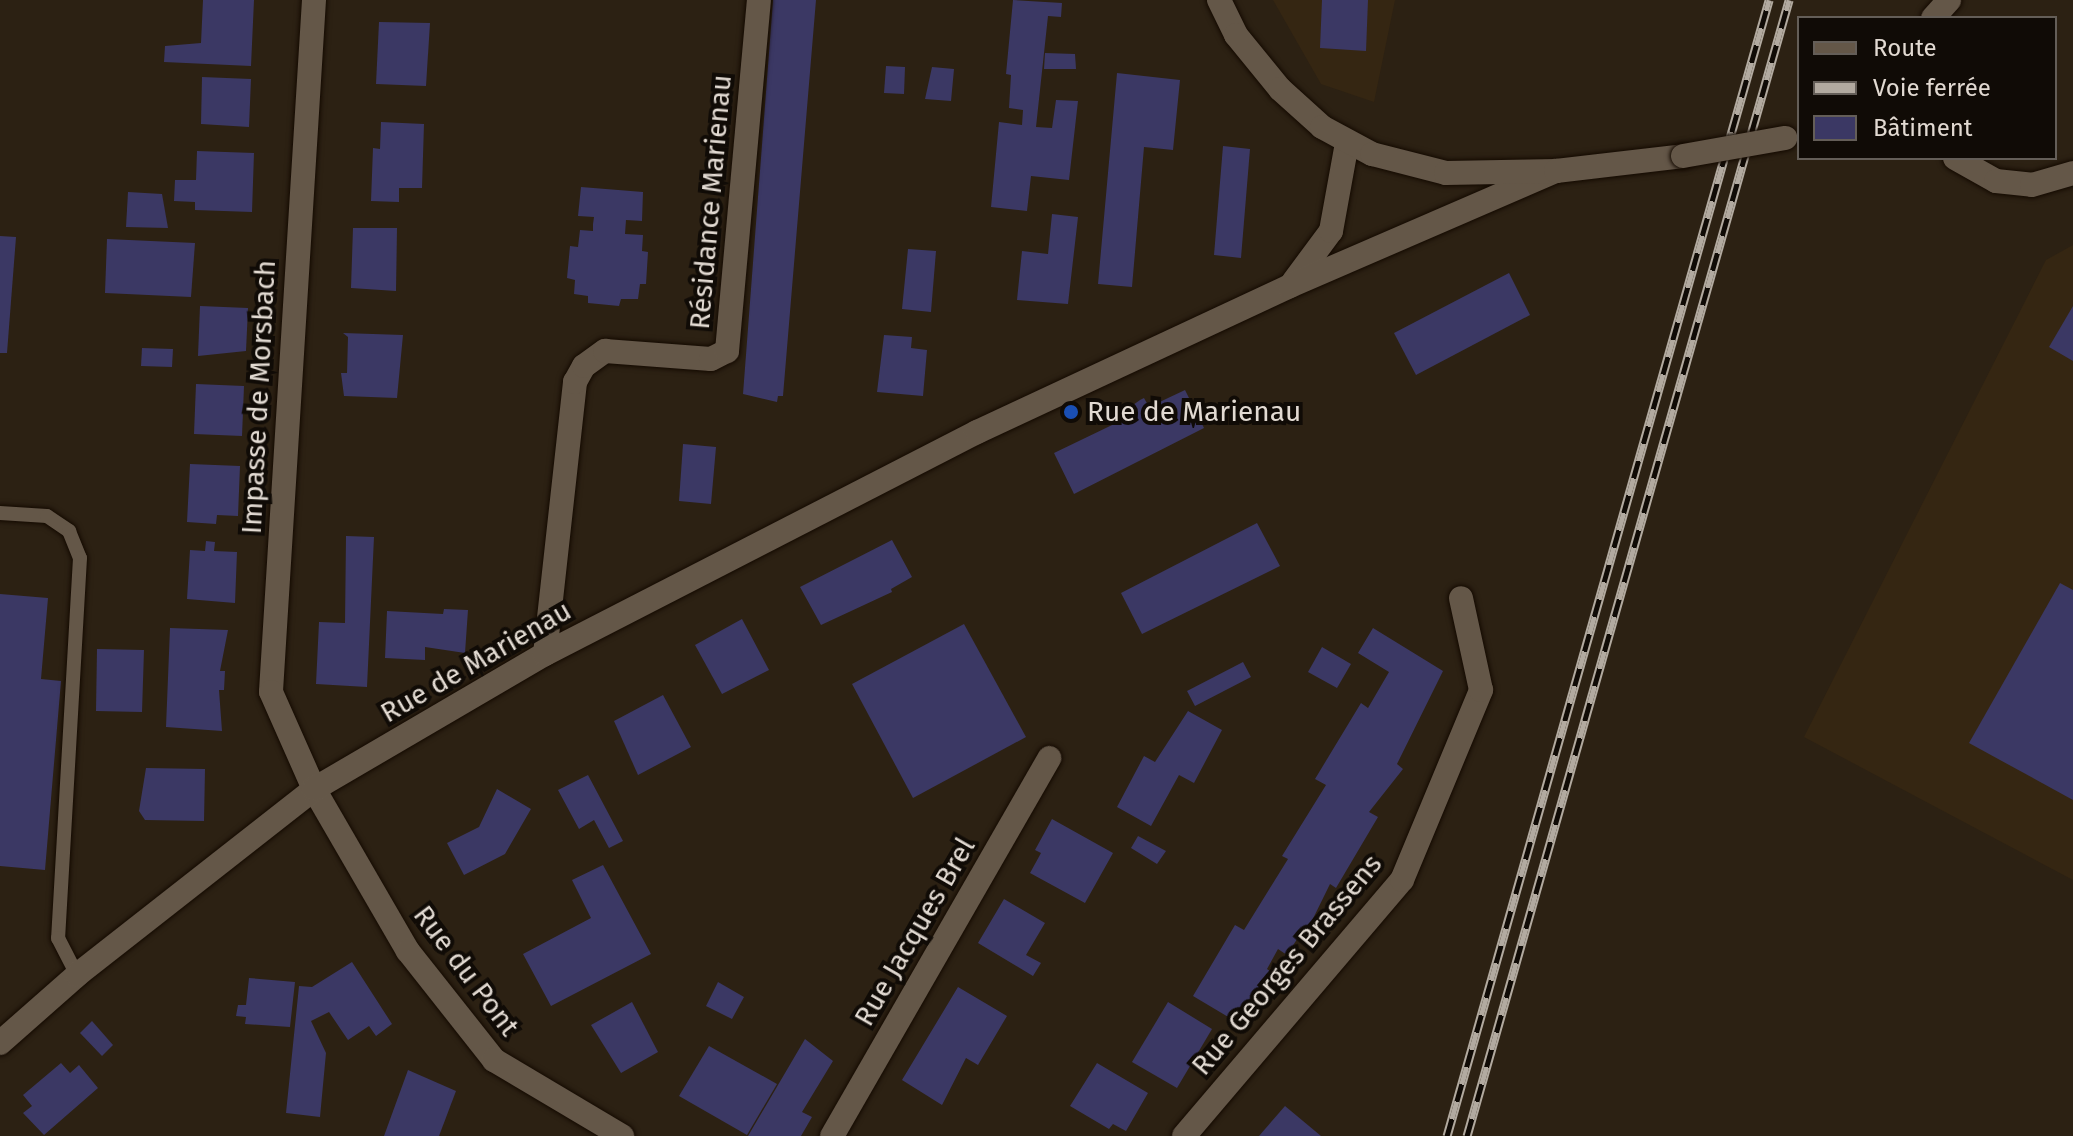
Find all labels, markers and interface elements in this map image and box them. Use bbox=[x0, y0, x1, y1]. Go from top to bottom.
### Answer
legend bbox=[1797, 16, 2057, 160]
text: Route bbox=[1873, 34, 1937, 62]
street label: Résidance Marienau bbox=[683, 73, 739, 331]
text: Voie ferrée bbox=[1873, 74, 1991, 102]
text: Bâtiment bbox=[1873, 114, 1972, 142]
street label: Impasse de Morsbach bbox=[235, 259, 283, 535]
place label: Rue de Marienau bbox=[1087, 395, 1301, 429]
marker: Rue de Marienau bbox=[1062, 403, 1080, 421]
street label: Rue de Marienau bbox=[375, 594, 577, 730]
street label: Rue Jacques Brel bbox=[848, 832, 982, 1032]
street label: Rue Georges Brassens bbox=[1185, 848, 1389, 1082]
street label: Rue du Pont bbox=[406, 899, 526, 1043]

